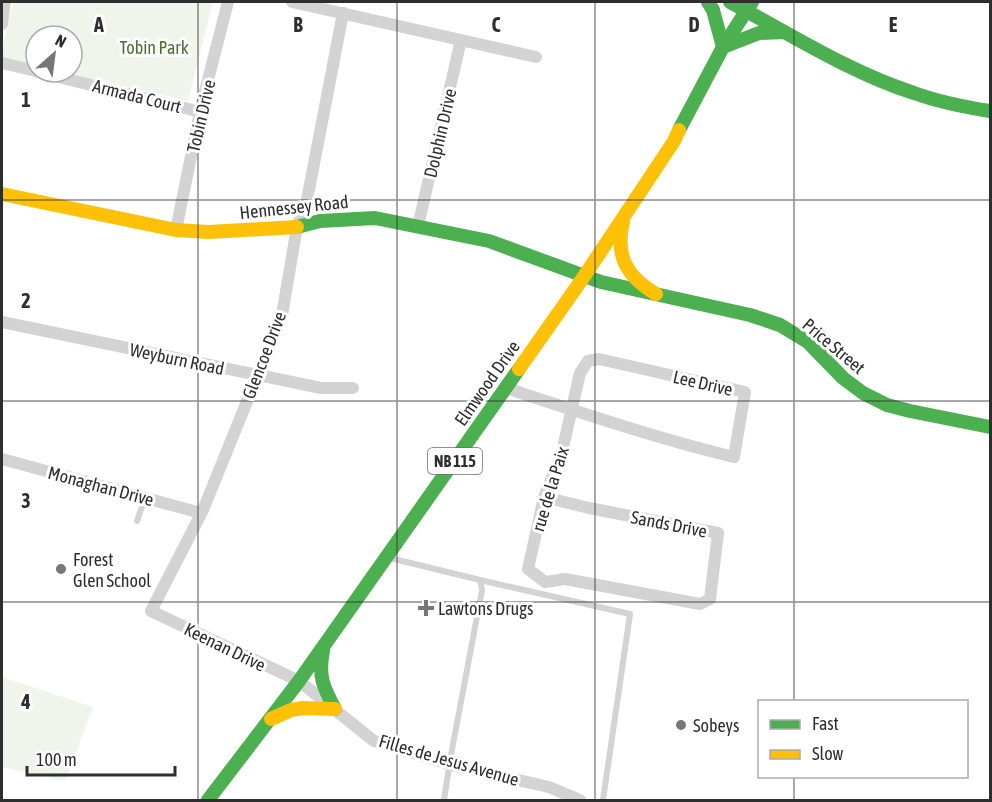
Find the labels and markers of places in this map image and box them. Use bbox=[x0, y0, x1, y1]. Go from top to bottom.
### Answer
place label: Forest Glen School bbox=[73, 549, 151, 591]
marker: Forest Glen School bbox=[54, 562, 68, 576]
place label: Lawtons Drugs bbox=[438, 598, 533, 619]
marker: Lawtons Drugs bbox=[419, 601, 433, 615]
place label: Sobeys bbox=[693, 715, 739, 736]
marker: Sobeys bbox=[674, 718, 688, 732]

